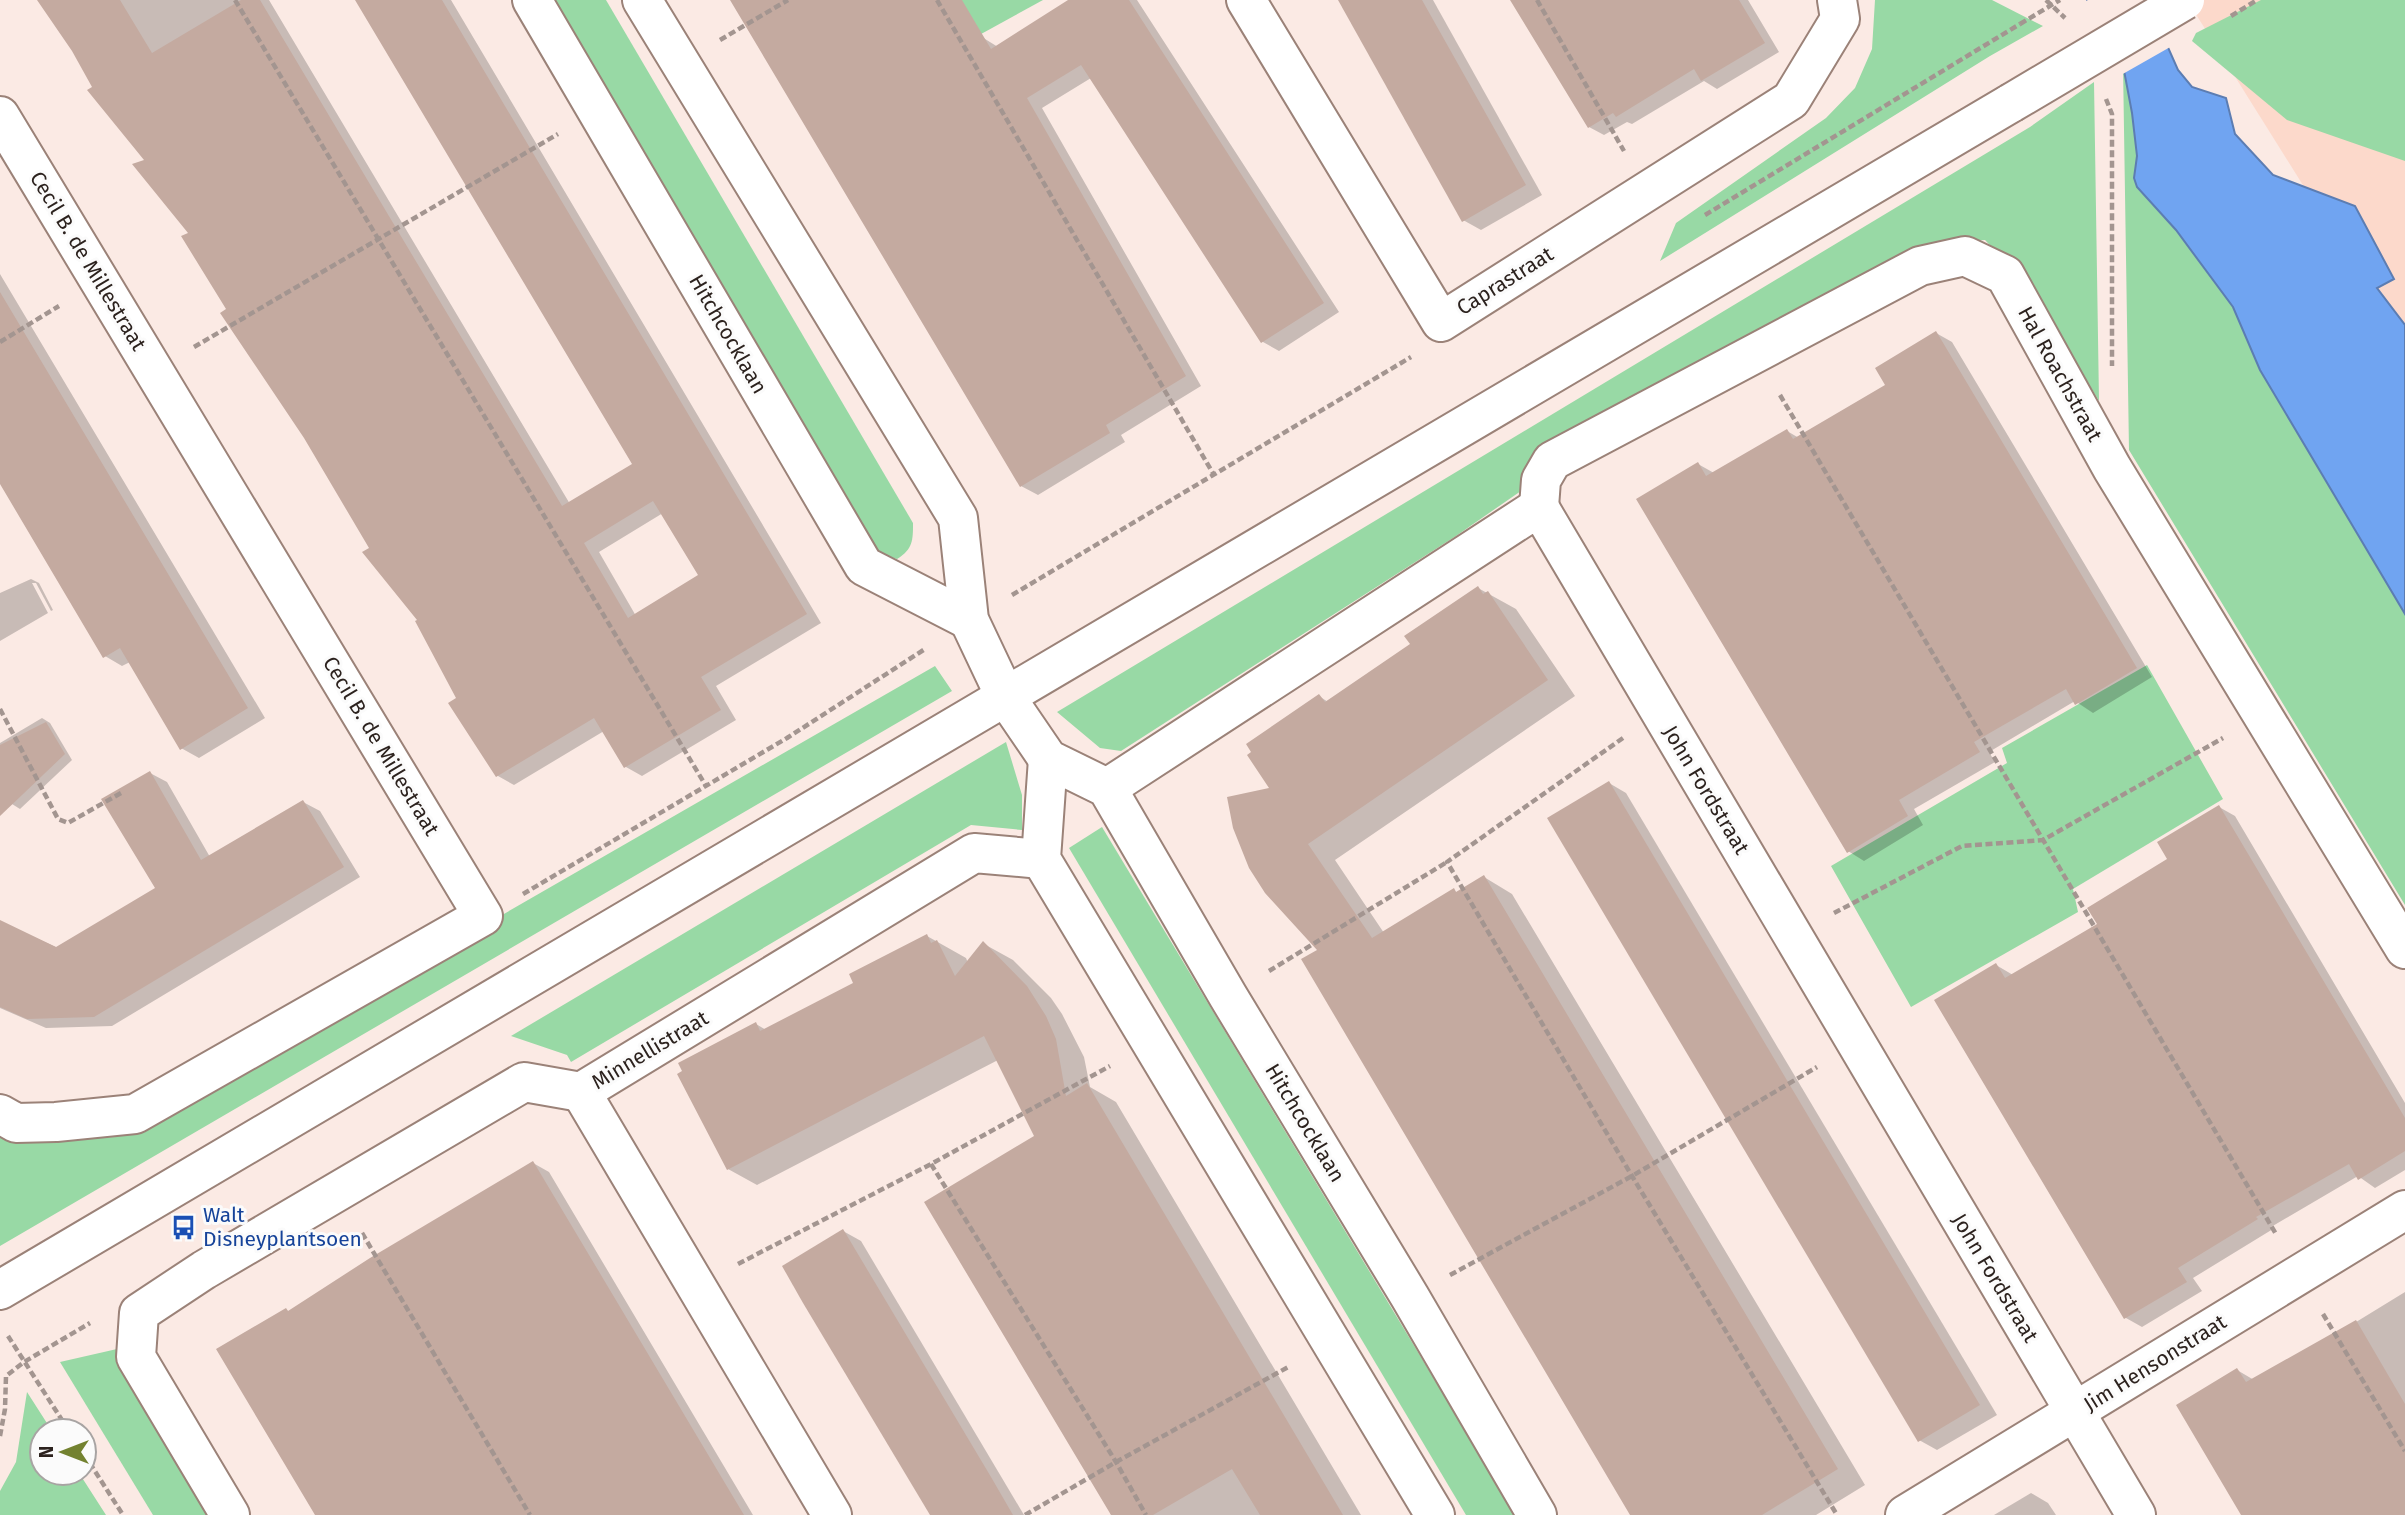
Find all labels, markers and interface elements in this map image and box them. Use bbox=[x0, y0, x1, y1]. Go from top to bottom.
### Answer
street label: Cecil B. de Millestraat bbox=[24, 167, 152, 356]
street label: Caprastraat bbox=[1452, 241, 1559, 321]
street label: Hitchcocklaan bbox=[683, 270, 773, 398]
street label: Hal Roachstraat bbox=[2012, 302, 2108, 446]
street label: Cecil B. de Millestraat bbox=[317, 652, 445, 841]
street label: John Fordstraat bbox=[1657, 721, 1755, 860]
street label: Minnellistraat bbox=[587, 1005, 713, 1095]
street label: Hitchcocklaan bbox=[1259, 1059, 1351, 1187]
place label: Walt Disneyplantsoen bbox=[203, 1202, 362, 1252]
street label: John Fordstraat bbox=[1946, 1209, 2044, 1348]
bus stop icon: Walt Disneyplantsoen bbox=[169, 1213, 197, 1241]
street label: Jim Hensonstraat bbox=[2079, 1308, 2232, 1417]
north arrow bbox=[28, 1417, 98, 1487]
text: N bbox=[35, 1446, 58, 1458]

